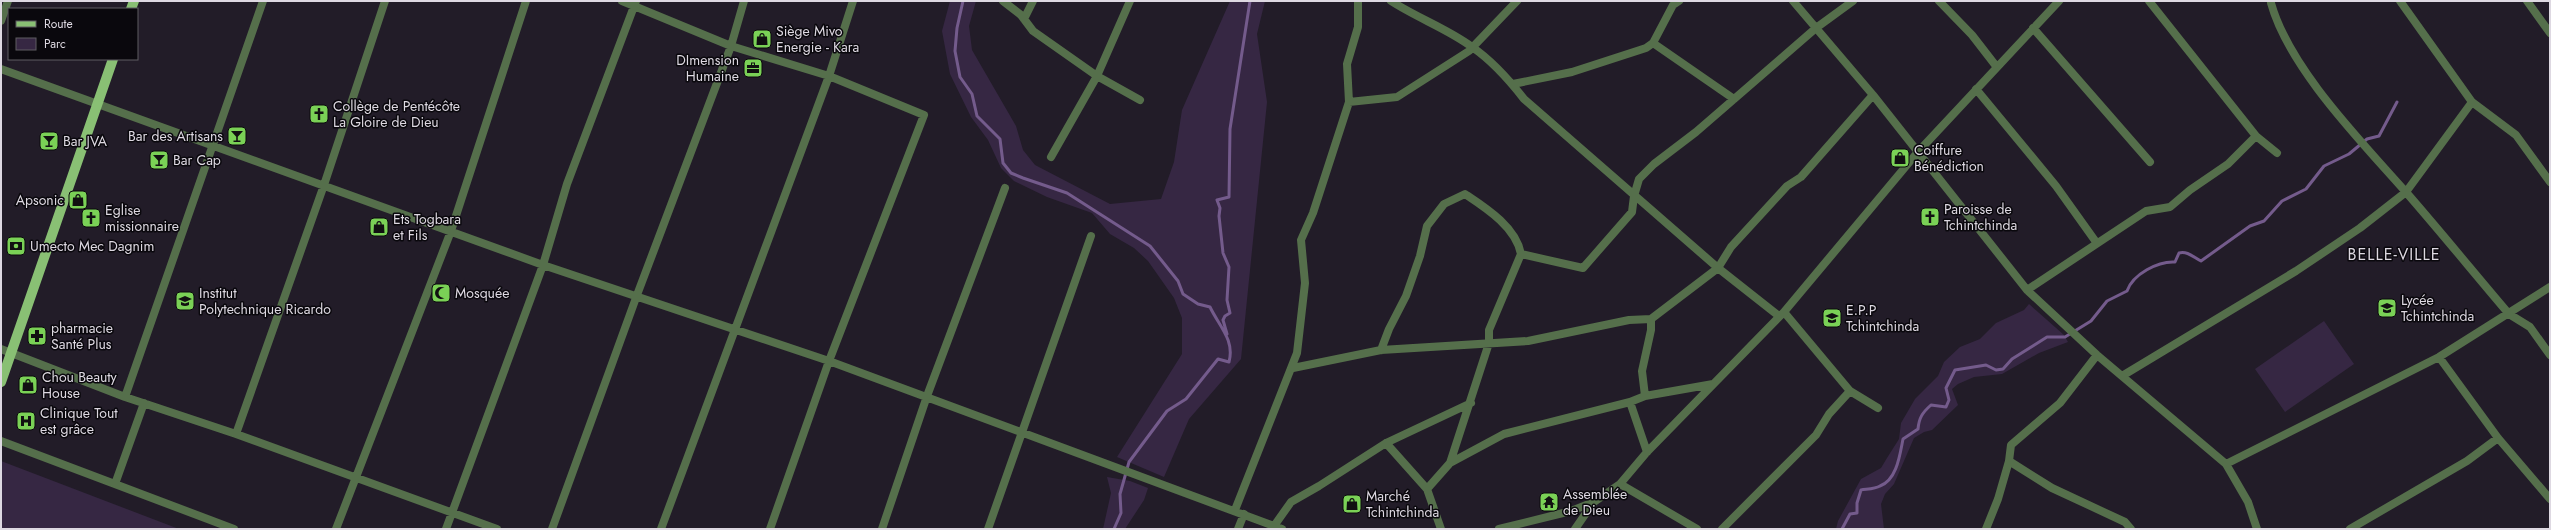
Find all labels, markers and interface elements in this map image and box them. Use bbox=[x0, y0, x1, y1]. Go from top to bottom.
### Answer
legend bbox=[8, 8, 138, 60]
text: Route bbox=[44, 15, 73, 33]
place label: Siège Mivo Energie - Kara bbox=[776, 21, 859, 57]
shop icon: Siège Mivo Energie - Kara bbox=[751, 28, 773, 50]
text: Parc bbox=[44, 35, 66, 53]
place label: DImension Humaine bbox=[676, 50, 739, 86]
office icon: DImension Humaine bbox=[742, 57, 764, 79]
place label: Collège de Pentécôte La Gloire de Dieu bbox=[333, 96, 460, 132]
church icon: Collège de Pentécôte La Gloire de Dieu bbox=[308, 103, 330, 125]
bar icon: Bar des Artisans bbox=[226, 125, 248, 147]
place label: Bar des Artisans bbox=[128, 126, 223, 146]
bar icon: Bar JVA bbox=[38, 130, 60, 152]
place label: Bar JVA bbox=[63, 131, 108, 151]
place label: Coiffure Bénédiction bbox=[1914, 140, 1984, 176]
shop icon: Coiffure Bénédiction bbox=[1889, 147, 1911, 169]
bar icon: Bar Cap bbox=[148, 149, 170, 171]
place label: Bar Cap bbox=[173, 150, 221, 170]
shop icon: Apsonic bbox=[67, 189, 89, 211]
place label: Apsonic bbox=[16, 190, 64, 210]
place label: Paroisse de Tchintchinda bbox=[1944, 199, 2017, 235]
place label: Eglise missionnaire bbox=[105, 200, 179, 236]
church icon: Paroisse de Tchintchinda bbox=[1919, 206, 1941, 228]
church icon: Eglise missionnaire bbox=[80, 207, 102, 229]
place label: Ets Togbara et Fils bbox=[393, 209, 461, 245]
shop icon: Ets Togbara et Fils bbox=[368, 216, 390, 238]
bank icon: Umecto Mec Dagnim bbox=[5, 235, 27, 257]
place label: Umecto Mec Dagnim bbox=[30, 236, 154, 256]
district label: BELLE-VILLE bbox=[2348, 243, 2440, 266]
mosque icon: Mosquée bbox=[430, 282, 452, 304]
place label: Institut Polytechnique Ricardo bbox=[199, 283, 331, 319]
place label: Mosquée bbox=[455, 283, 509, 303]
school or university icon: Institut Polytechnique Ricardo bbox=[174, 290, 196, 312]
place label: Lycée Tchintchinda bbox=[2401, 290, 2474, 326]
school or university icon: Lycée Tchintchinda bbox=[2376, 297, 2398, 319]
place label: E.P.P Tchintchinda bbox=[1846, 300, 1919, 336]
school or university icon: E.P.P Tchintchinda bbox=[1821, 307, 1843, 329]
place label: pharmacie Santé Plus bbox=[51, 318, 113, 354]
pharmacy icon: pharmacie Santé Plus bbox=[26, 325, 48, 347]
place label: Chou Beauty House bbox=[42, 367, 118, 403]
shop icon: Chou Beauty House bbox=[17, 374, 39, 396]
place label: Clinique Tout est grâce bbox=[40, 403, 118, 439]
hospital icon: Clinique Tout est grâce bbox=[15, 410, 37, 432]
place label: Assemblée de Dieu bbox=[1563, 484, 1627, 520]
place label: Marché Tchintchinda bbox=[1366, 486, 1439, 522]
temple icon: Assemblée de Dieu bbox=[1538, 491, 1560, 513]
shop icon: Marché Tchintchinda bbox=[1341, 493, 1363, 515]

